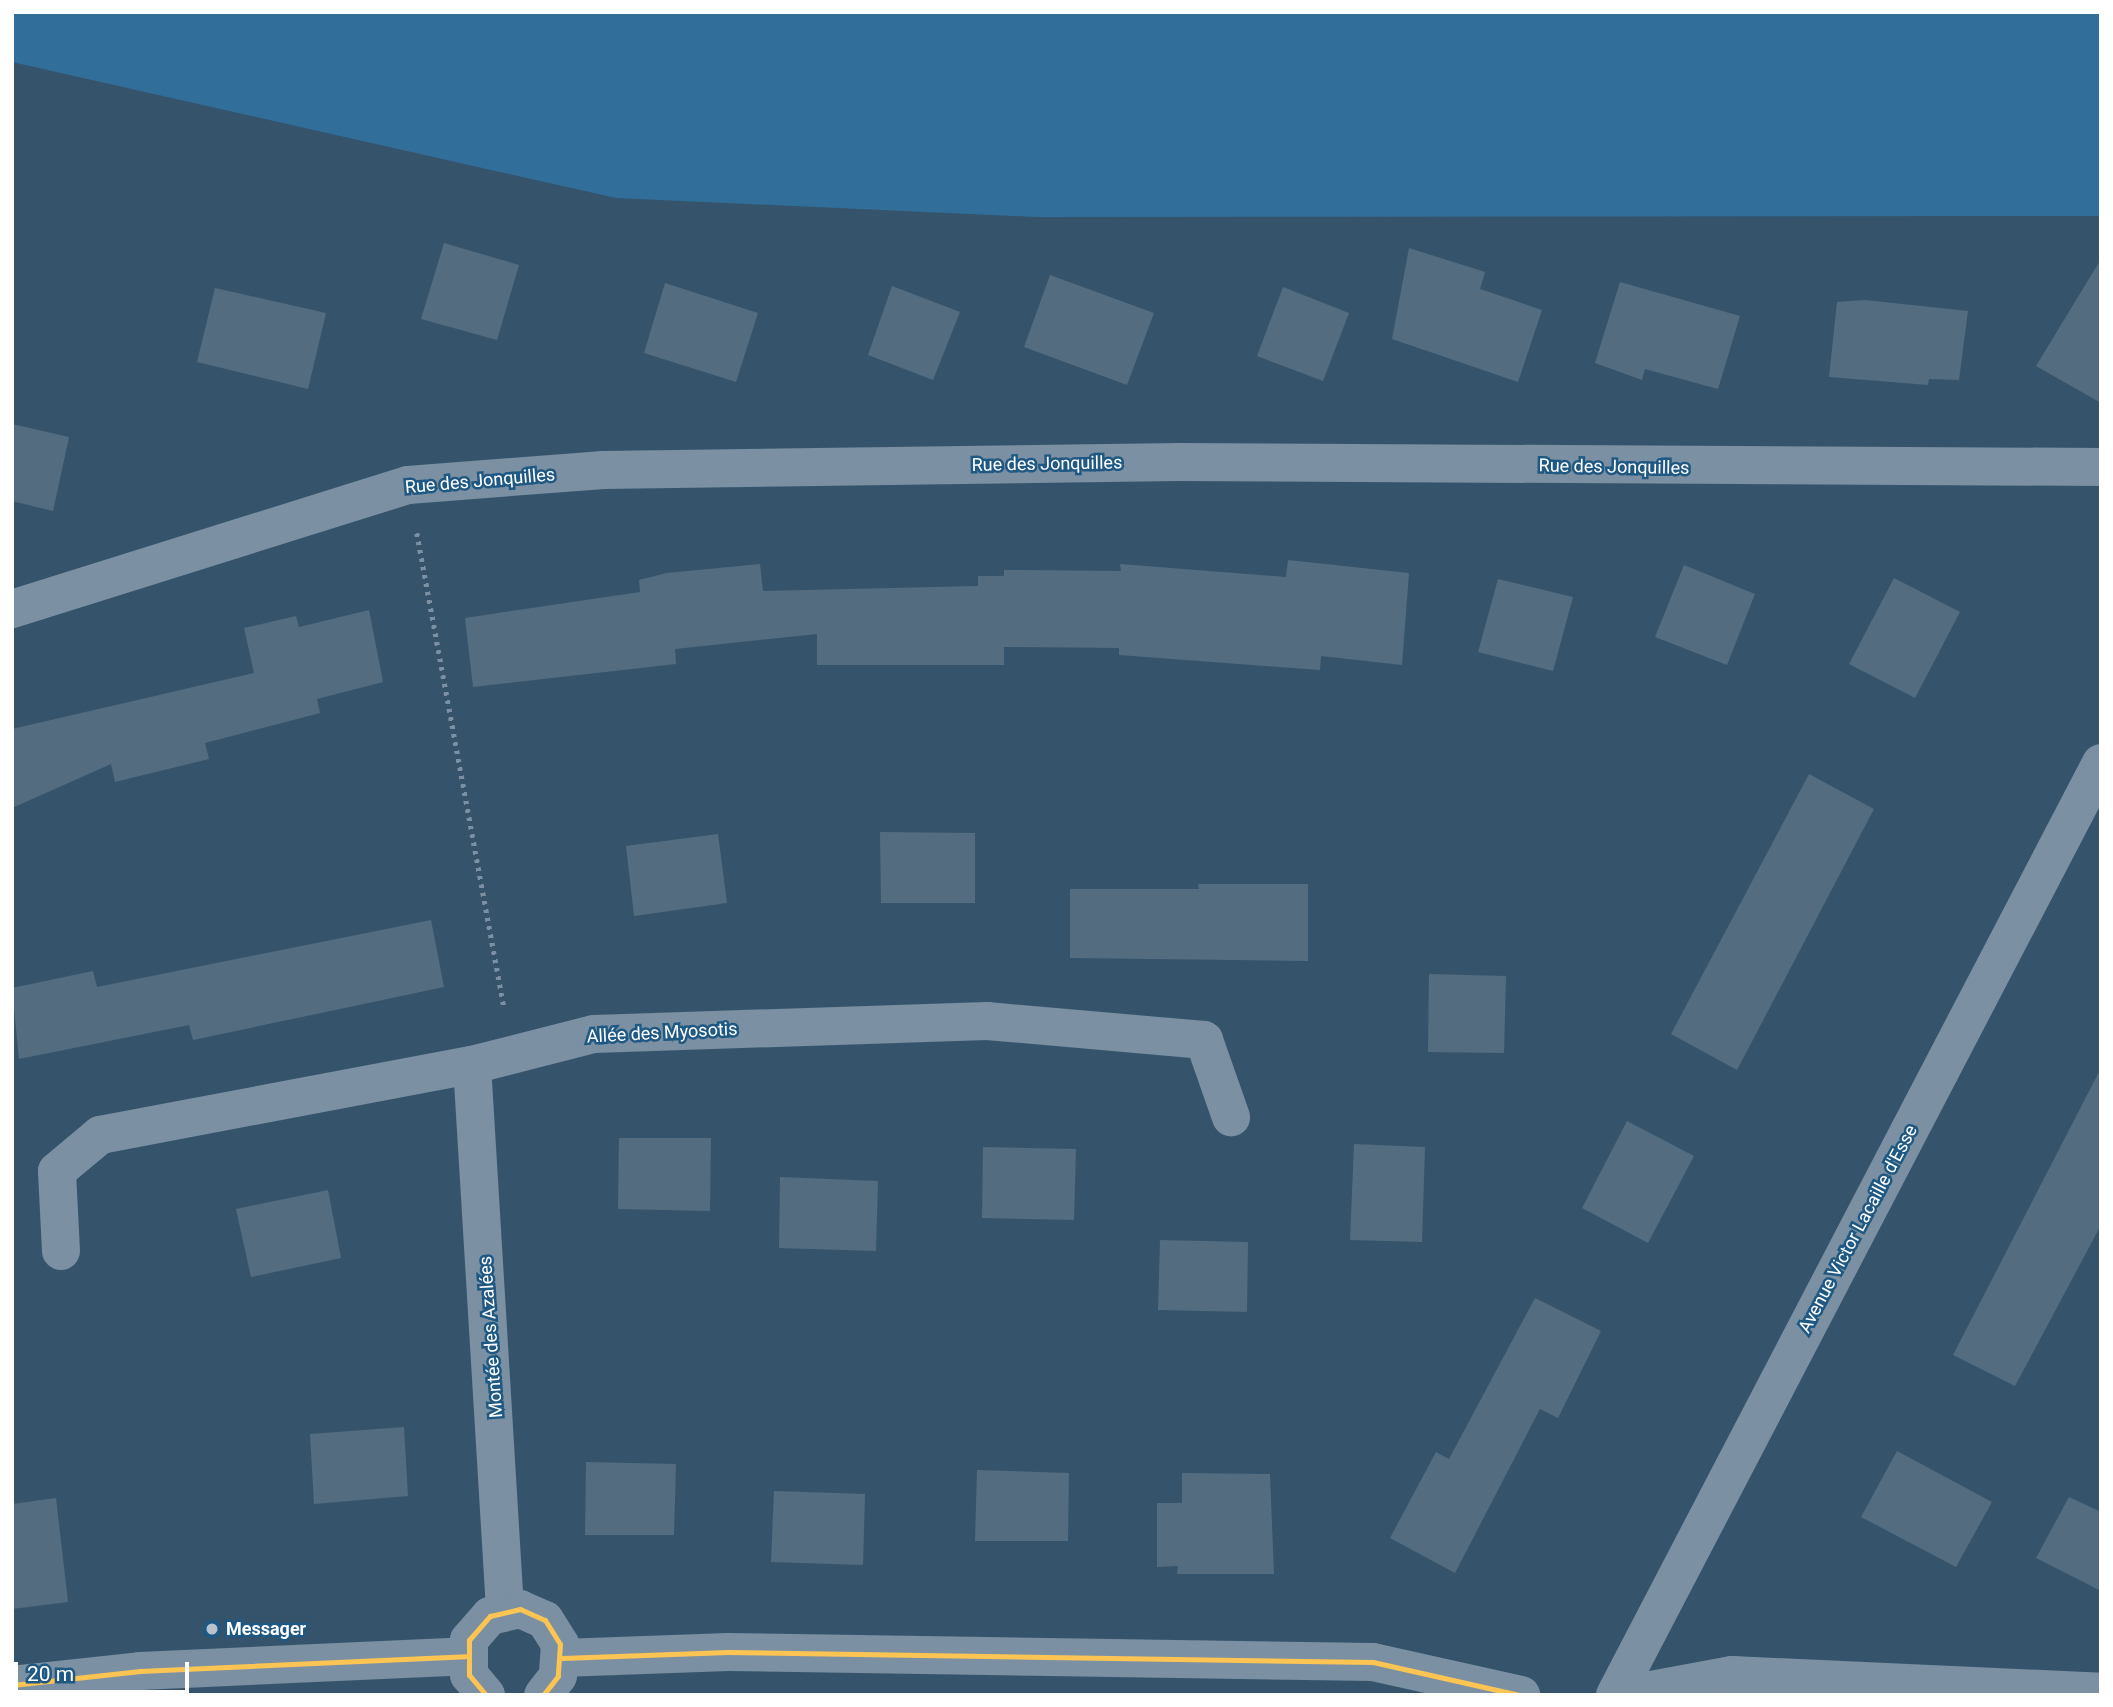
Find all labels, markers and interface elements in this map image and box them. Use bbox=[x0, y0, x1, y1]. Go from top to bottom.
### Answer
street label: Rue des Jonquilles bbox=[971, 452, 1123, 476]
street label: Rue des Jonquilles bbox=[1538, 455, 1690, 479]
street label: Rue des Jonquilles bbox=[404, 464, 556, 498]
street label: Allée des Myosotis bbox=[586, 1018, 738, 1048]
street label: Avenue Victor Lacaille d'Esse bbox=[1794, 1121, 1922, 1337]
street label: Montée des Azalées bbox=[475, 1255, 507, 1419]
place label: Messager bbox=[226, 1618, 306, 1640]
marker: Messager bbox=[204, 1621, 220, 1637]
scale bar bbox=[18, 1648, 192, 1692]
text: 20 m bbox=[27, 1662, 74, 1686]

